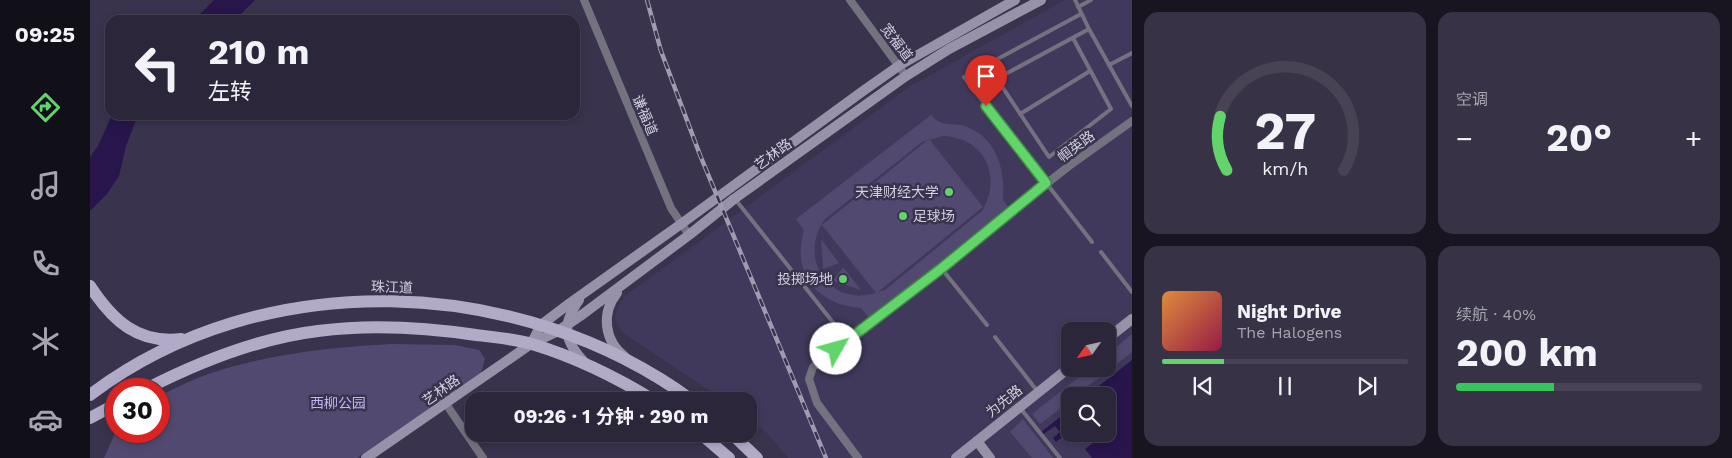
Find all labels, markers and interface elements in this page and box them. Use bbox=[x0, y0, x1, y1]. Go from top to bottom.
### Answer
street label: 宽福道 bbox=[878, 20, 916, 64]
text: 09:25 bbox=[15, 22, 75, 47]
text: 210 m bbox=[208, 31, 309, 73]
icon: left bbox=[125, 35, 190, 100]
pin bbox=[965, 55, 1007, 106]
icon: arrive bbox=[972, 62, 1000, 90]
text: 左转 bbox=[208, 79, 252, 104]
icon: directions bbox=[28, 90, 63, 125]
text: 空调 bbox=[1456, 90, 1488, 109]
street label: 谦福道 bbox=[629, 93, 661, 137]
text: 27 bbox=[1254, 101, 1316, 162]
text: 20° bbox=[1546, 116, 1612, 160]
text: − bbox=[1456, 122, 1473, 155]
text: + bbox=[1685, 122, 1702, 155]
street label: 帼英路 bbox=[1054, 127, 1098, 165]
street label: 艺林路 bbox=[751, 135, 795, 173]
text: km/h bbox=[1262, 158, 1308, 179]
icon: music bbox=[28, 168, 63, 203]
place label: 天津财经大学 bbox=[855, 184, 939, 200]
marker: 天津财经大学 bbox=[943, 186, 955, 198]
place label: 足球场 bbox=[913, 208, 955, 224]
marker: 足球场 bbox=[897, 210, 909, 222]
icon: phone bbox=[28, 246, 63, 281]
place label: 投掷场地 bbox=[777, 271, 833, 287]
marker: 投掷场地 bbox=[837, 273, 849, 285]
street label: 珠江道 bbox=[371, 278, 413, 296]
text: Night Drive bbox=[1237, 300, 1342, 323]
text: 续航 · 40% bbox=[1456, 305, 1536, 324]
position arrow bbox=[809, 322, 861, 374]
north arrow bbox=[1061, 322, 1116, 378]
map controls bbox=[1061, 322, 1116, 442]
text: The Halogens bbox=[1237, 323, 1342, 342]
icon: climate bbox=[28, 324, 63, 359]
text: 200 km bbox=[1456, 331, 1598, 375]
street label: 艺林路 bbox=[419, 371, 463, 409]
icon: previous bbox=[1189, 372, 1217, 400]
icon: pause bbox=[1271, 372, 1299, 400]
icon: next bbox=[1353, 372, 1381, 400]
speed limit sign: 30 bbox=[105, 378, 170, 443]
street label: 为先路 bbox=[983, 382, 1025, 420]
button: search bbox=[1061, 387, 1116, 442]
park label: 西柳公园 bbox=[310, 395, 366, 411]
icon: car bbox=[28, 402, 63, 437]
text: 09:26 · 1 分钟 · 290 m bbox=[514, 405, 708, 428]

